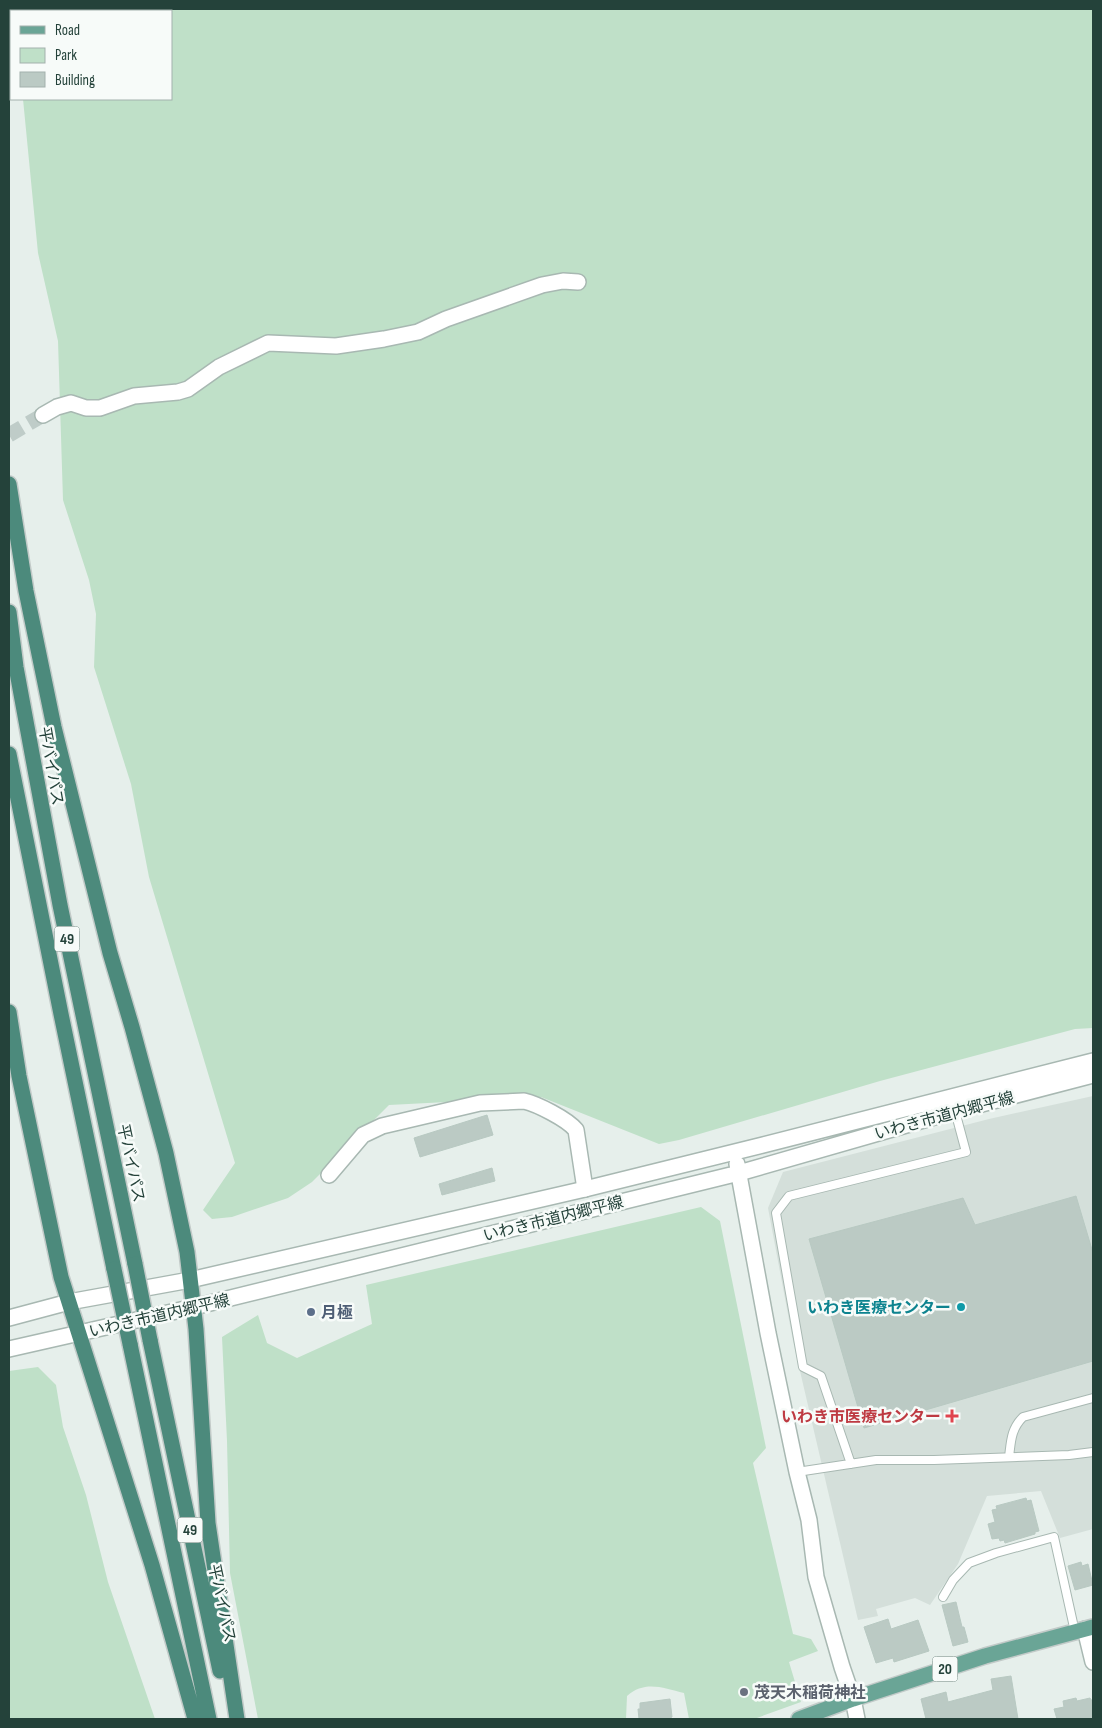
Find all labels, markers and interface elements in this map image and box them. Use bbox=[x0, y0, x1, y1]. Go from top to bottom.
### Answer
legend bbox=[10, 10, 172, 100]
text: Road bbox=[55, 21, 80, 40]
text: Park bbox=[55, 46, 77, 65]
text: Building bbox=[55, 71, 95, 90]
street label: 平バイパス bbox=[34, 725, 67, 807]
road number: 49 bbox=[54, 926, 80, 952]
street label: いわき市道内郷平線 bbox=[872, 1089, 1016, 1144]
street label: 平バイパス bbox=[113, 1122, 148, 1204]
street label: いわき市道内郷平線 bbox=[481, 1193, 626, 1246]
street label: いわき市道内郷平線 bbox=[87, 1291, 232, 1342]
place label: いわき医療センター bbox=[807, 1299, 951, 1318]
marker: いわき医療センター bbox=[955, 1301, 967, 1313]
place label: 月極 bbox=[321, 1304, 353, 1323]
marker: 月極 bbox=[305, 1306, 317, 1318]
place label: いわき市医療センター bbox=[781, 1408, 941, 1427]
marker: いわき市医療センター bbox=[945, 1409, 959, 1423]
road number: 49 bbox=[178, 1518, 202, 1542]
street label: 平バイパス bbox=[204, 1562, 239, 1644]
road number: 20 bbox=[932, 1656, 958, 1682]
place label: 茂天木稲荷神社 bbox=[754, 1683, 866, 1703]
marker: 茂天木稲荷神社 bbox=[738, 1686, 750, 1698]

